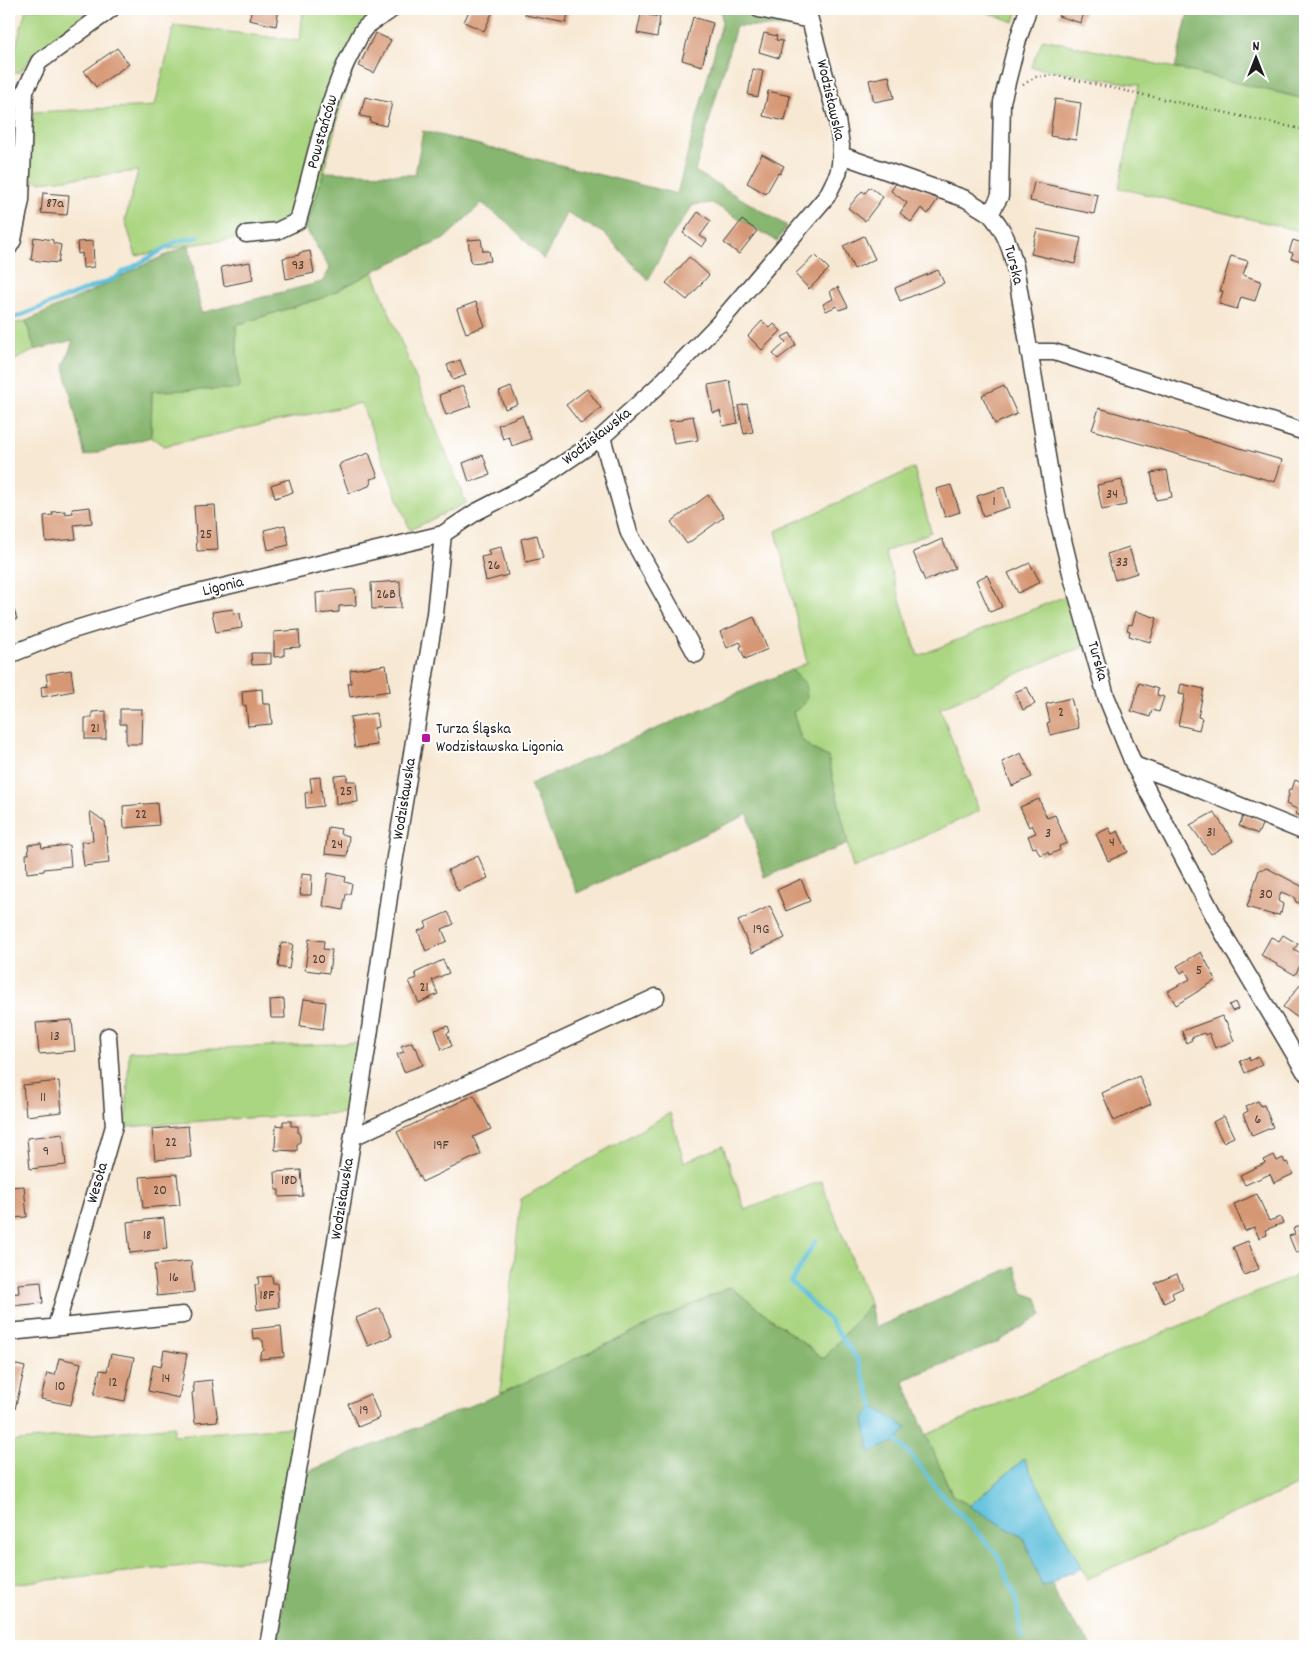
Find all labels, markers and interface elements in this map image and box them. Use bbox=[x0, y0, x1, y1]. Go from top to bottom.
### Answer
north arrow bbox=[1232, 32, 1282, 82]
text: N bbox=[1253, 37, 1260, 57]
street label: Wodzisławska bbox=[810, 57, 851, 143]
street label: Powstańców bbox=[301, 92, 345, 172]
house number: 87a bbox=[46, 194, 64, 214]
street label: Turska bbox=[997, 243, 1029, 288]
house number: 93 bbox=[292, 256, 304, 276]
street label: Wodzisławska bbox=[558, 402, 637, 471]
house number: 34 bbox=[1106, 485, 1118, 505]
house number: 1 bbox=[992, 492, 996, 512]
house number: 25 bbox=[200, 525, 212, 545]
house number: 33 bbox=[1116, 553, 1128, 573]
house number: 26 bbox=[488, 556, 501, 576]
street label: Ligonia bbox=[200, 571, 246, 603]
house number: 26B bbox=[376, 585, 396, 605]
street label: Turska bbox=[1080, 639, 1114, 684]
house number: 2 bbox=[1058, 703, 1064, 723]
place label: Turza Śląska Wodzisławska Ligonia bbox=[436, 718, 564, 759]
house number: 21 bbox=[90, 719, 100, 739]
marker: Turza Śląska Wodzisławska Ligonia bbox=[420, 732, 432, 744]
street label: Wodzisławska bbox=[387, 756, 423, 841]
house number: 25 bbox=[340, 782, 352, 802]
house number: 22 bbox=[135, 805, 147, 825]
house number: 31 bbox=[1206, 823, 1216, 843]
house number: 3 bbox=[1045, 824, 1051, 844]
house number: 4 bbox=[1109, 833, 1115, 853]
house number: 24 bbox=[331, 835, 343, 855]
house number: 30 bbox=[1259, 885, 1273, 905]
house number: 19G bbox=[753, 920, 769, 940]
house number: 20 bbox=[312, 950, 326, 970]
house number: 5 bbox=[1196, 961, 1202, 981]
house number: 21 bbox=[419, 978, 429, 998]
house number: 13 bbox=[50, 1027, 60, 1047]
house number: 11 bbox=[40, 1088, 46, 1108]
house number: 6 bbox=[1255, 1110, 1262, 1130]
house number: 22 bbox=[165, 1133, 177, 1153]
house number: 19F bbox=[433, 1136, 450, 1156]
house number: 9 bbox=[43, 1142, 49, 1162]
street label: Wodzisławska bbox=[325, 1156, 361, 1241]
street label: Wesoła bbox=[81, 1159, 115, 1206]
house number: 18D bbox=[281, 1171, 297, 1191]
house number: 20 bbox=[153, 1181, 167, 1201]
house number: 18 bbox=[143, 1226, 152, 1246]
house number: 16 bbox=[169, 1268, 179, 1288]
house number: 18F bbox=[260, 1286, 275, 1306]
house number: 14 bbox=[162, 1369, 170, 1389]
house number: 12 bbox=[108, 1373, 118, 1393]
house number: 10 bbox=[55, 1377, 65, 1397]
house number: 19 bbox=[359, 1401, 369, 1421]

